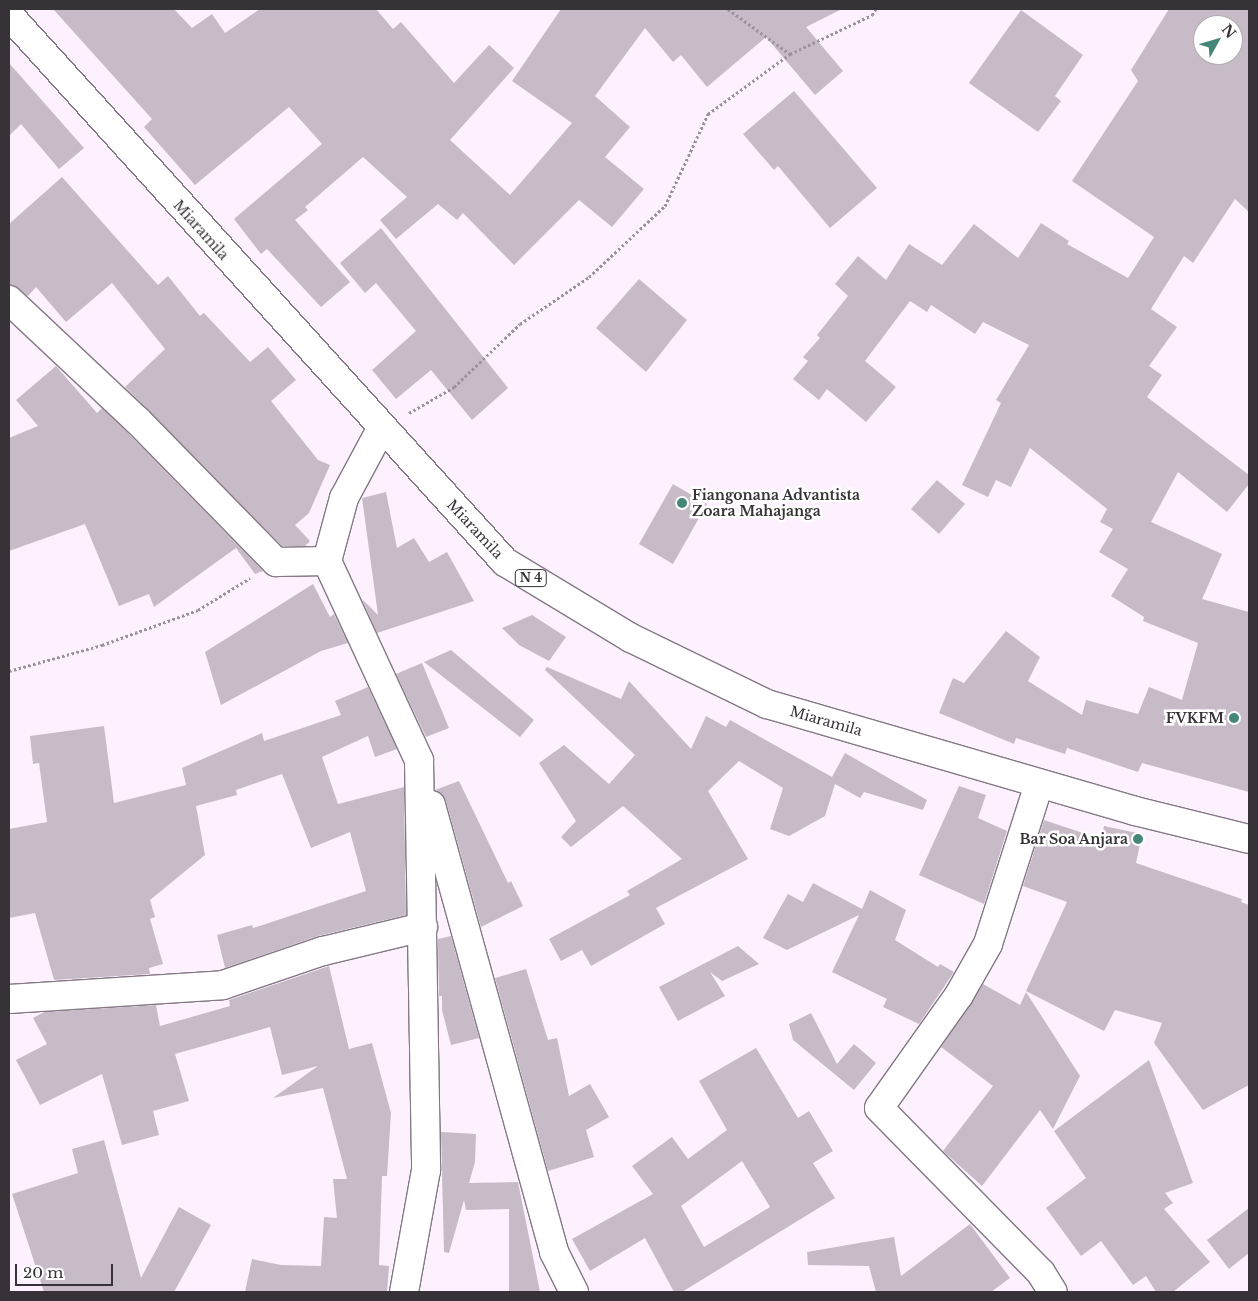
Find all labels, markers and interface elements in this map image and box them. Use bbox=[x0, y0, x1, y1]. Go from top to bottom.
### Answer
north arrow bbox=[1193, 15, 1243, 65]
text: N bbox=[1218, 20, 1240, 42]
street label: Miaramila bbox=[170, 197, 232, 263]
place label: Fiangonana Advantista Zoara Mahajanga bbox=[692, 487, 860, 520]
street label: Miaramila bbox=[444, 496, 506, 562]
marker: Fiangonana Advantista Zoara Mahajanga bbox=[676, 497, 688, 509]
road number: N 4 bbox=[515, 568, 547, 588]
street label: Miaramila bbox=[788, 703, 864, 739]
place label: FVKFM bbox=[1166, 710, 1224, 726]
marker: FVKFM bbox=[1228, 712, 1240, 724]
place label: Bar Soa Anjara bbox=[1019, 831, 1128, 847]
marker: Bar Soa Anjara bbox=[1132, 833, 1144, 845]
scale bar bbox=[18, 1254, 115, 1286]
text: 20 m bbox=[23, 1263, 63, 1282]

